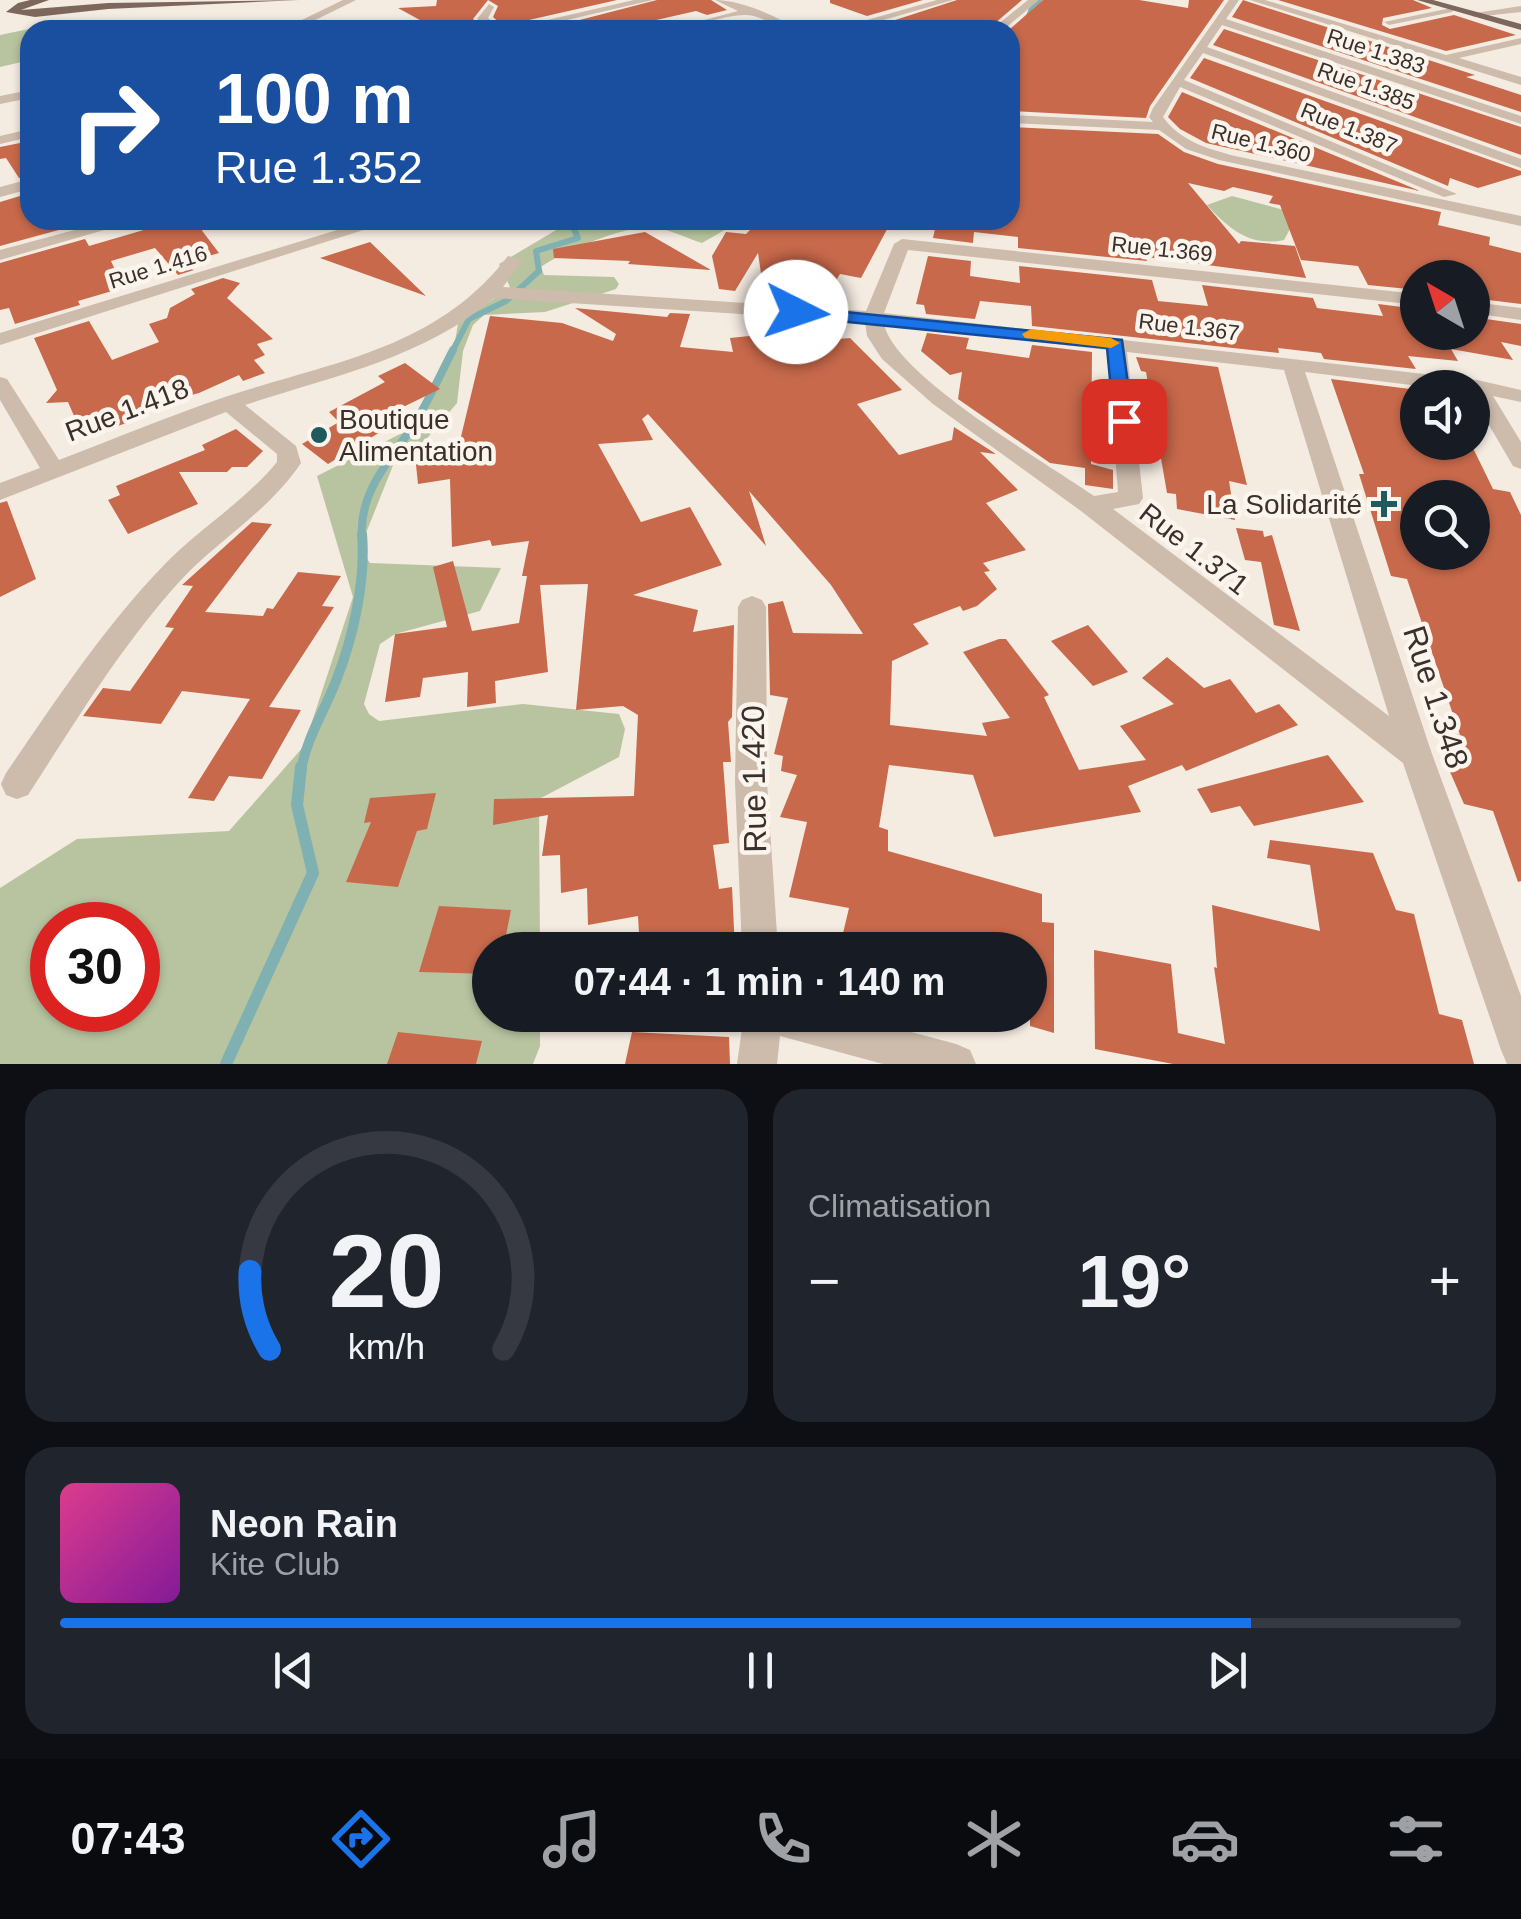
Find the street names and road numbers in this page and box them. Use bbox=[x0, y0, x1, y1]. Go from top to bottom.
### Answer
street label: Rue 1.383 bbox=[1324, 23, 1428, 79]
street label: Rue 1.385 bbox=[1314, 57, 1418, 115]
street label: Rue 1.387 bbox=[1297, 97, 1401, 159]
street label: Rue 1.360 bbox=[1209, 119, 1313, 167]
street label: Rue 1.369 bbox=[1110, 231, 1214, 267]
street label: Rue 1.416 bbox=[106, 240, 210, 294]
street label: Rue 1.367 bbox=[1137, 308, 1241, 346]
street label: Rue 1.418 bbox=[61, 372, 193, 448]
street label: Rue 1.371 bbox=[1134, 497, 1254, 601]
street label: Rue 1.348 bbox=[1396, 621, 1476, 773]
street label: Rue 1.420 bbox=[735, 705, 773, 853]

